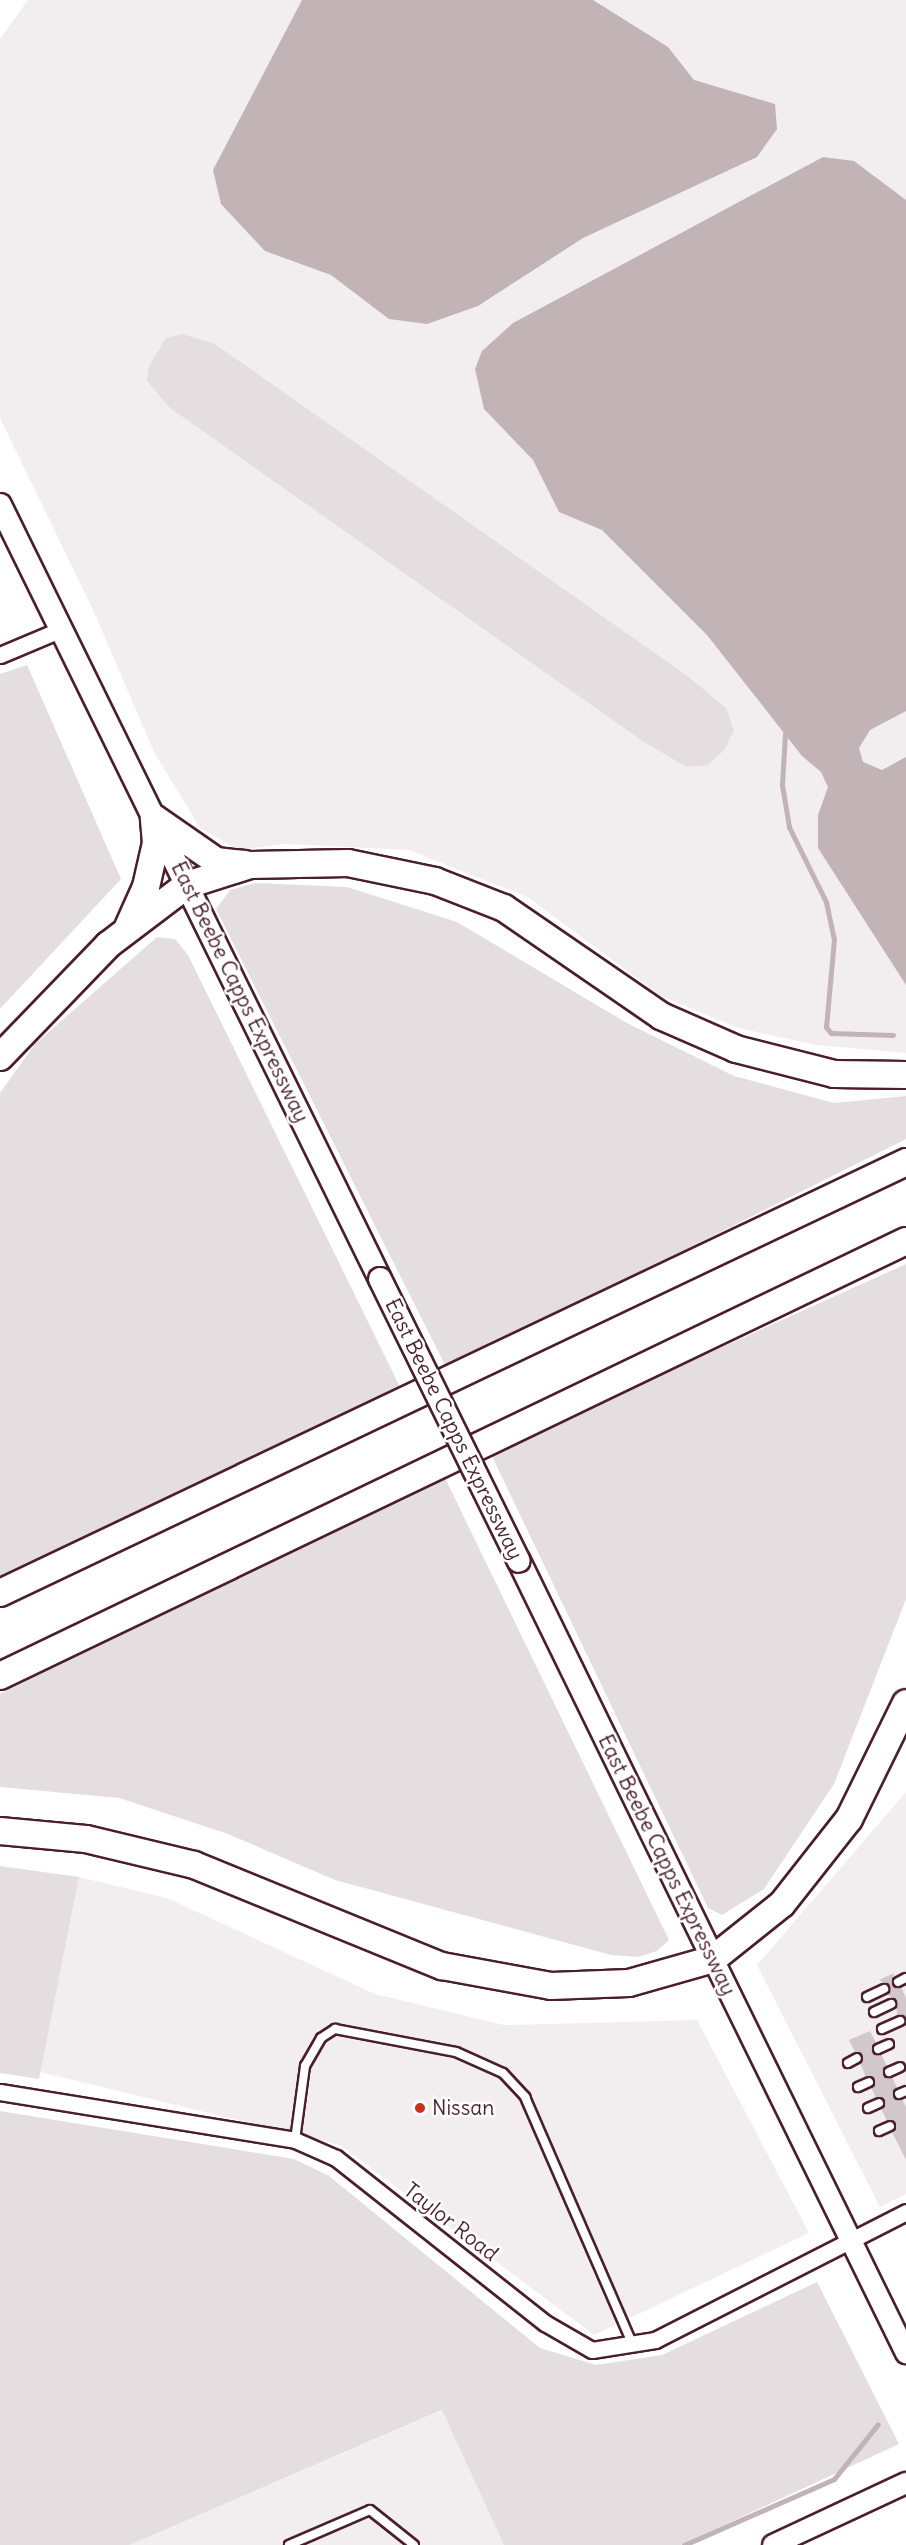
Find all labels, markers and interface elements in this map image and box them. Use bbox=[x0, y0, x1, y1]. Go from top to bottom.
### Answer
street label: East Beebe Capps Expressway bbox=[166, 857, 314, 1127]
street label: East Beebe Capps Expressway bbox=[380, 1294, 528, 1564]
street label: East Beebe Capps Expressway bbox=[593, 1730, 741, 2000]
place label: Nissan bbox=[432, 2095, 494, 2121]
marker: Nissan bbox=[413, 2101, 427, 2115]
street label: Taylor Road bbox=[399, 2177, 503, 2267]

